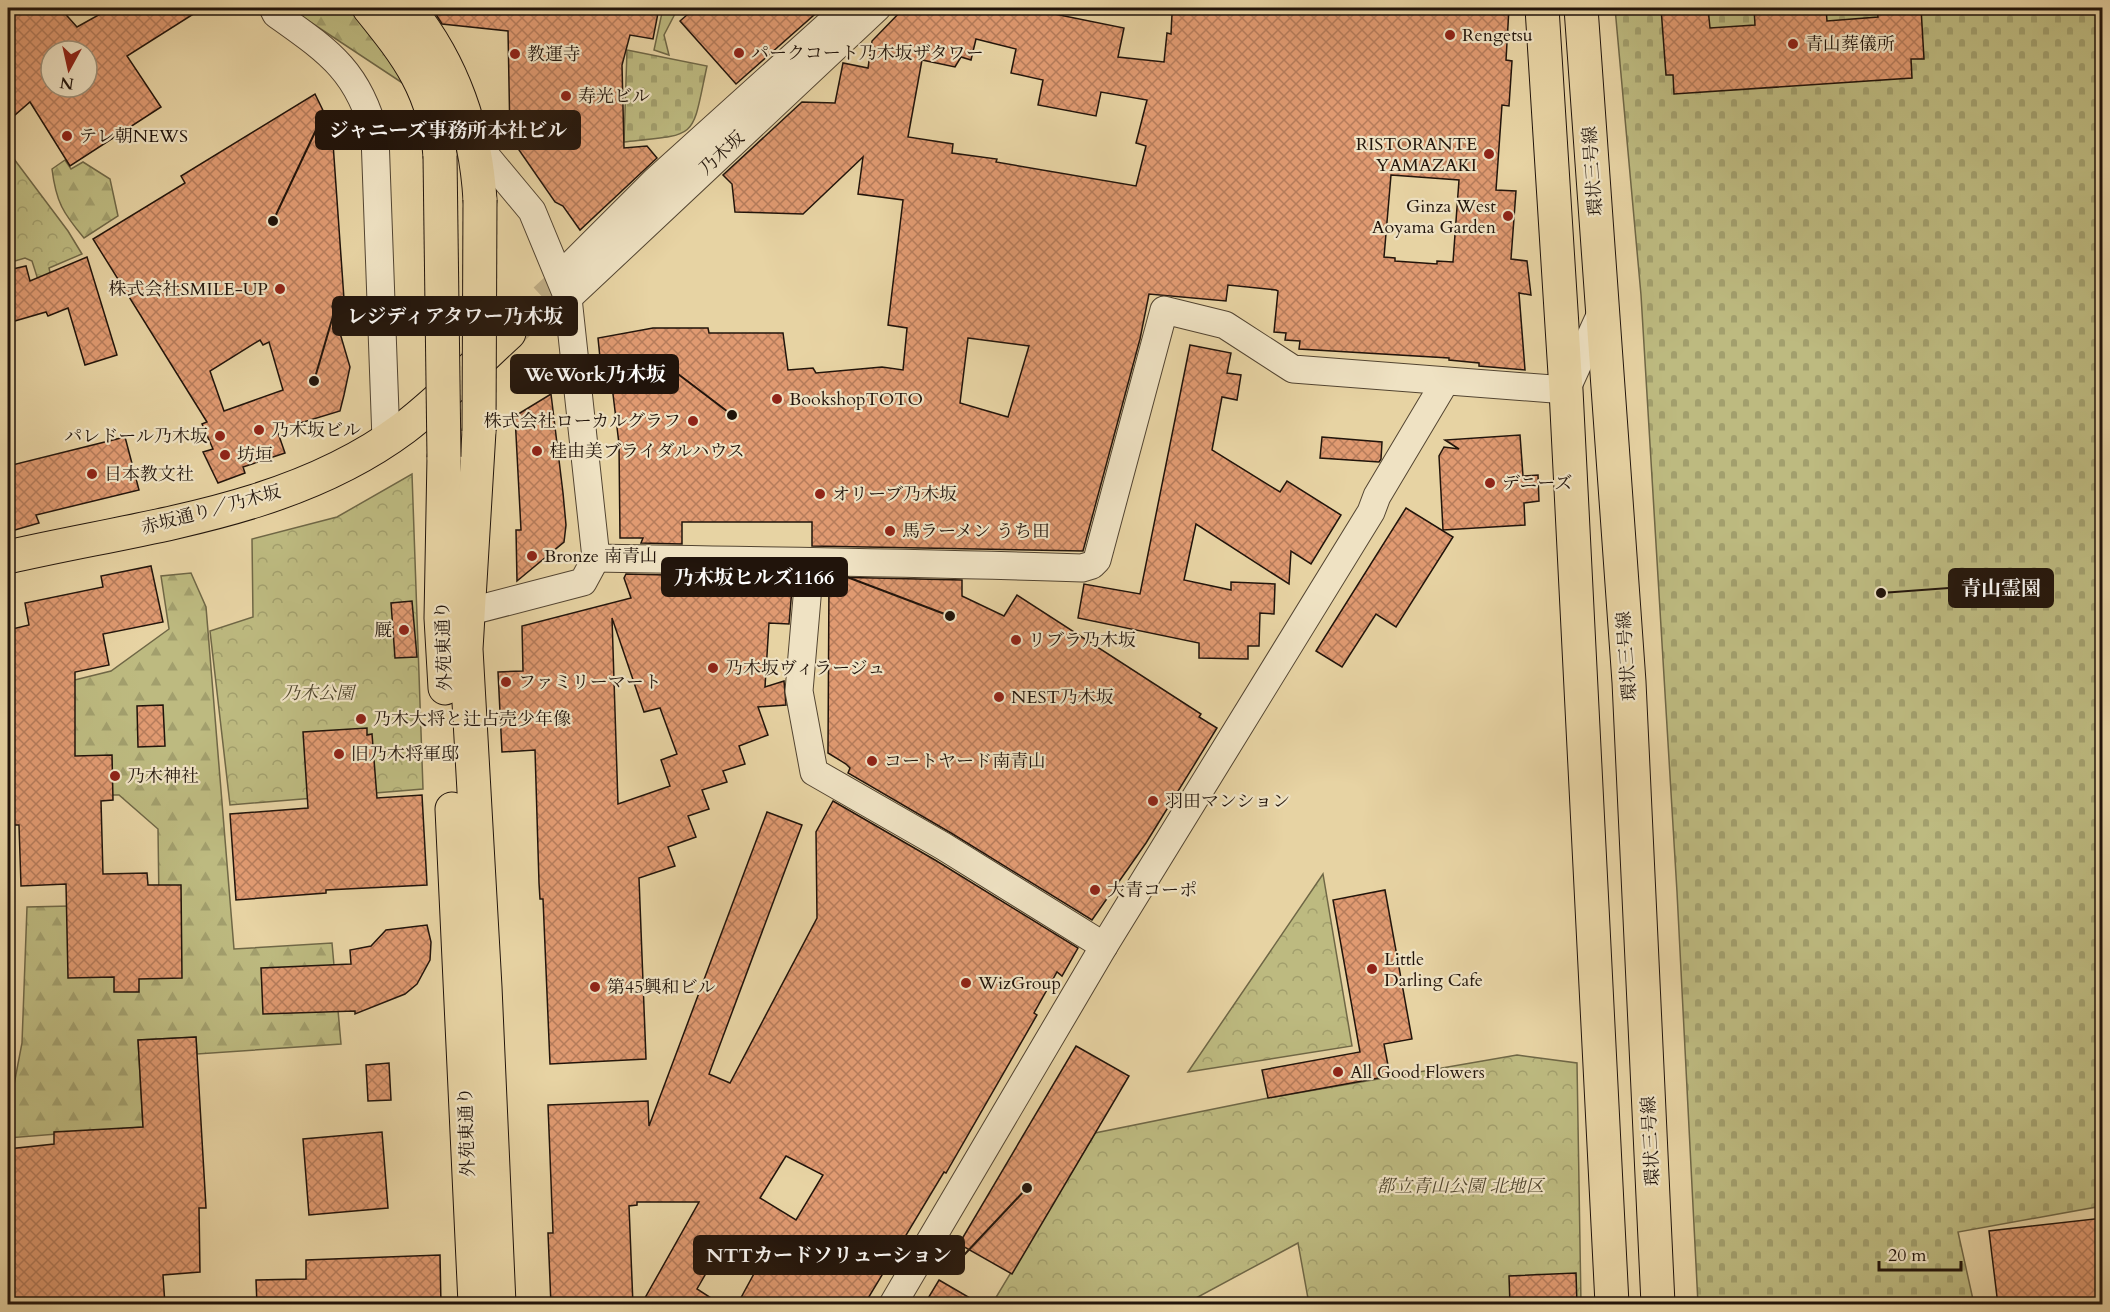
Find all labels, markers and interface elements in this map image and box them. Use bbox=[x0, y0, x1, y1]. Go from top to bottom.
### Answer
place label: Rengetsu bbox=[1462, 23, 1533, 48]
marker: Rengetsu bbox=[1443, 28, 1457, 42]
place label: 青山葬儀所 bbox=[1805, 32, 1895, 57]
marker: 青山葬儀所 bbox=[1786, 37, 1800, 51]
north arrow bbox=[39, 39, 99, 99]
place label: パークコート乃木坂ザタワー bbox=[751, 41, 984, 66]
place label: 教運寺 bbox=[527, 42, 581, 67]
marker: パークコート乃木坂ザタワー bbox=[732, 46, 746, 60]
marker: 教運寺 bbox=[508, 47, 522, 61]
text: N bbox=[59, 71, 75, 95]
place label: 寿光ビル bbox=[578, 84, 650, 109]
marker: 寿光ビル bbox=[559, 89, 573, 103]
callout: ジャニーズ事務所本社ビル bbox=[316, 111, 580, 149]
text: ジャニーズ事務所本社ビル bbox=[329, 117, 567, 144]
place label: テレ朝NEWS bbox=[79, 124, 188, 149]
street label: 乃木坂 bbox=[694, 125, 750, 181]
street label: 環状三号線 bbox=[1577, 125, 1609, 217]
marker: テレ朝NEWS bbox=[60, 129, 74, 143]
place label: RISTORANTE YAMAZAKI bbox=[1356, 132, 1477, 178]
marker: RISTORANTE YAMAZAKI bbox=[1482, 147, 1496, 161]
place label: Ginza West Aoyama Garden bbox=[1372, 194, 1497, 240]
marker: Ginza West Aoyama Garden bbox=[1501, 209, 1515, 223]
place label: 株式会社SMILE-UP bbox=[109, 277, 268, 302]
marker: 株式会社SMILE-UP bbox=[273, 282, 287, 296]
callout: レジディアタワー乃木坂 bbox=[333, 297, 577, 335]
text: レジディアタワー乃木坂 bbox=[347, 303, 563, 330]
callout: WeWork乃木坂 bbox=[511, 355, 678, 393]
text: WeWork乃木坂 bbox=[523, 361, 666, 388]
place label: BookshopTOTO bbox=[789, 387, 923, 412]
marker: BookshopTOTO bbox=[770, 392, 784, 406]
place label: 株式会社ローカルグラフ bbox=[484, 409, 681, 434]
marker: 株式会社ローカルグラフ bbox=[686, 414, 700, 428]
place label: 乃木坂ビル bbox=[271, 418, 361, 443]
marker: 乃木坂ビル bbox=[252, 423, 266, 437]
place label: パレドール乃木坂 bbox=[64, 424, 208, 449]
marker: パレドール乃木坂 bbox=[213, 429, 227, 443]
place label: 桂由美ブライダルハウス bbox=[549, 439, 745, 464]
place label: 坊垣 bbox=[237, 443, 273, 468]
marker: 桂由美ブライダルハウス bbox=[530, 444, 544, 458]
marker: 坊垣 bbox=[218, 448, 232, 462]
place label: 日本教文社 bbox=[104, 462, 194, 487]
marker: 日本教文社 bbox=[85, 467, 99, 481]
place label: デニーズ bbox=[1502, 471, 1572, 496]
marker: デニーズ bbox=[1483, 476, 1497, 490]
street label: 赤坂通り／乃木坂 bbox=[138, 479, 284, 541]
place label: オリーブ乃木坂 bbox=[832, 482, 957, 507]
marker: オリーブ乃木坂 bbox=[813, 487, 827, 501]
place label: 馬ラーメン うち田 bbox=[902, 519, 1050, 544]
marker: 馬ラーメン うち田 bbox=[883, 524, 897, 538]
place label: Bronze 南青山 bbox=[544, 544, 658, 569]
marker: Bronze 南青山 bbox=[525, 549, 539, 563]
callout: 乃木坂ヒルズ1166 bbox=[662, 558, 847, 596]
text: 乃木坂ヒルズ1166 bbox=[674, 564, 834, 591]
callout: 青山霊園 bbox=[1949, 569, 2053, 607]
text: 青山霊園 bbox=[1961, 575, 2041, 602]
street label: 外苑東通り bbox=[430, 601, 458, 691]
street label: 環状三号線 bbox=[1611, 610, 1643, 702]
place label: 厩 bbox=[374, 618, 392, 643]
marker: 厩 bbox=[397, 623, 411, 637]
place label: リブラ乃木坂 bbox=[1028, 628, 1136, 653]
marker: リブラ乃木坂 bbox=[1009, 633, 1023, 647]
place label: 乃木坂ヴィラージュ bbox=[725, 656, 885, 681]
marker: 乃木坂ヴィラージュ bbox=[706, 661, 720, 675]
place label: ファミリーマート bbox=[518, 670, 662, 695]
marker: ファミリーマート bbox=[499, 675, 513, 689]
park label: 乃木公園 bbox=[282, 681, 357, 706]
place label: NEST乃木坂 bbox=[1011, 685, 1114, 710]
marker: NEST乃木坂 bbox=[992, 690, 1006, 704]
place label: 乃木大将と辻占売少年像 bbox=[373, 707, 571, 732]
marker: 乃木大将と辻占売少年像 bbox=[354, 712, 368, 726]
place label: 旧乃木将軍邸 bbox=[351, 742, 459, 767]
marker: 旧乃木将軍邸 bbox=[332, 747, 346, 761]
place label: コートヤード南青山 bbox=[884, 749, 1046, 774]
marker: コートヤード南青山 bbox=[865, 754, 879, 768]
place label: 乃木神社 bbox=[127, 764, 199, 789]
marker: 乃木神社 bbox=[108, 769, 122, 783]
place label: 羽田マンション bbox=[1165, 789, 1290, 814]
marker: 羽田マンション bbox=[1146, 794, 1160, 808]
place label: 大青コーポ bbox=[1107, 878, 1197, 903]
marker: 大青コーポ bbox=[1088, 883, 1102, 897]
place label: Little Darling Cafe bbox=[1384, 947, 1483, 993]
marker: Little Darling Cafe bbox=[1365, 962, 1379, 976]
place label: WizGroup bbox=[977, 971, 1061, 996]
place label: 第45興和ビル bbox=[607, 975, 715, 1000]
marker: WizGroup bbox=[959, 976, 973, 990]
marker: 第45興和ビル bbox=[588, 980, 602, 994]
place label: All Good Flowers bbox=[1350, 1060, 1485, 1085]
marker: All Good Flowers bbox=[1331, 1065, 1345, 1079]
street label: 外苑東通り bbox=[453, 1087, 481, 1177]
street label: 環状三号線 bbox=[1636, 1095, 1666, 1187]
park label: 都立青山公園 北地区 bbox=[1376, 1174, 1546, 1199]
scale bar bbox=[1879, 1234, 1962, 1272]
callout: NTTカードソリューション bbox=[694, 1236, 964, 1274]
text: NTTカードソリューション bbox=[706, 1242, 952, 1269]
text: 20 m bbox=[1888, 1243, 1927, 1268]

